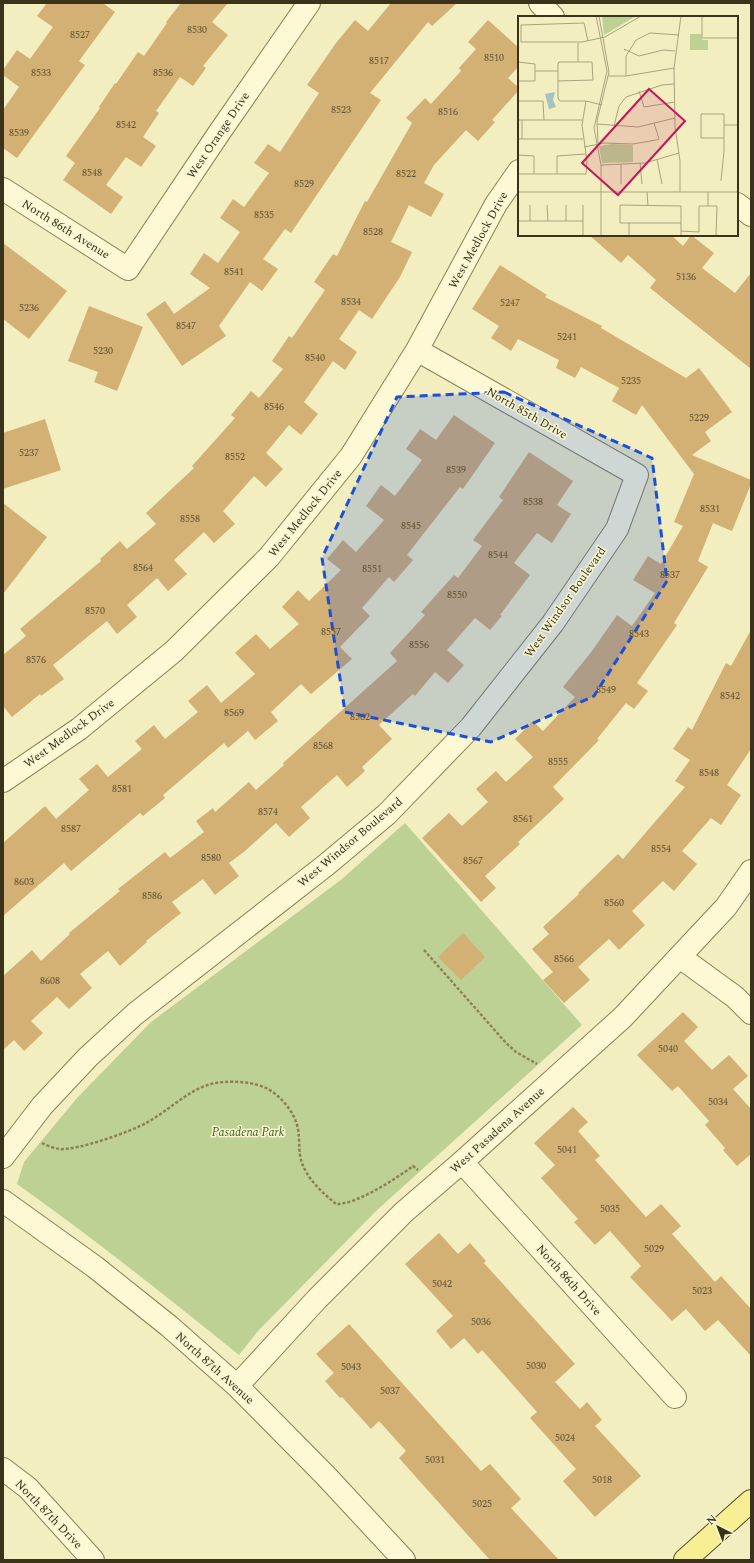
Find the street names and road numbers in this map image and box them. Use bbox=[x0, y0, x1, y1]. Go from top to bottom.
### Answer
street label: West Orange Drive bbox=[182, 88, 255, 183]
street label: West Medlock Drive bbox=[444, 188, 513, 292]
street label: North 86th Avenue bbox=[18, 195, 114, 264]
street label: North 85th Drive bbox=[483, 383, 571, 444]
street label: West Medlock Drive bbox=[264, 465, 347, 561]
street label: West Windsor Boulevard bbox=[520, 543, 611, 662]
street label: West Medlock Drive bbox=[20, 694, 119, 773]
street label: West Windsor Boulevard bbox=[294, 793, 407, 892]
street label: West Pasadena Avenue bbox=[446, 1082, 549, 1178]
street label: North 86th Drive bbox=[531, 1240, 606, 1321]
street label: North 87th Avenue bbox=[171, 1328, 259, 1409]
street label: North 87th Drive bbox=[10, 1475, 87, 1554]

